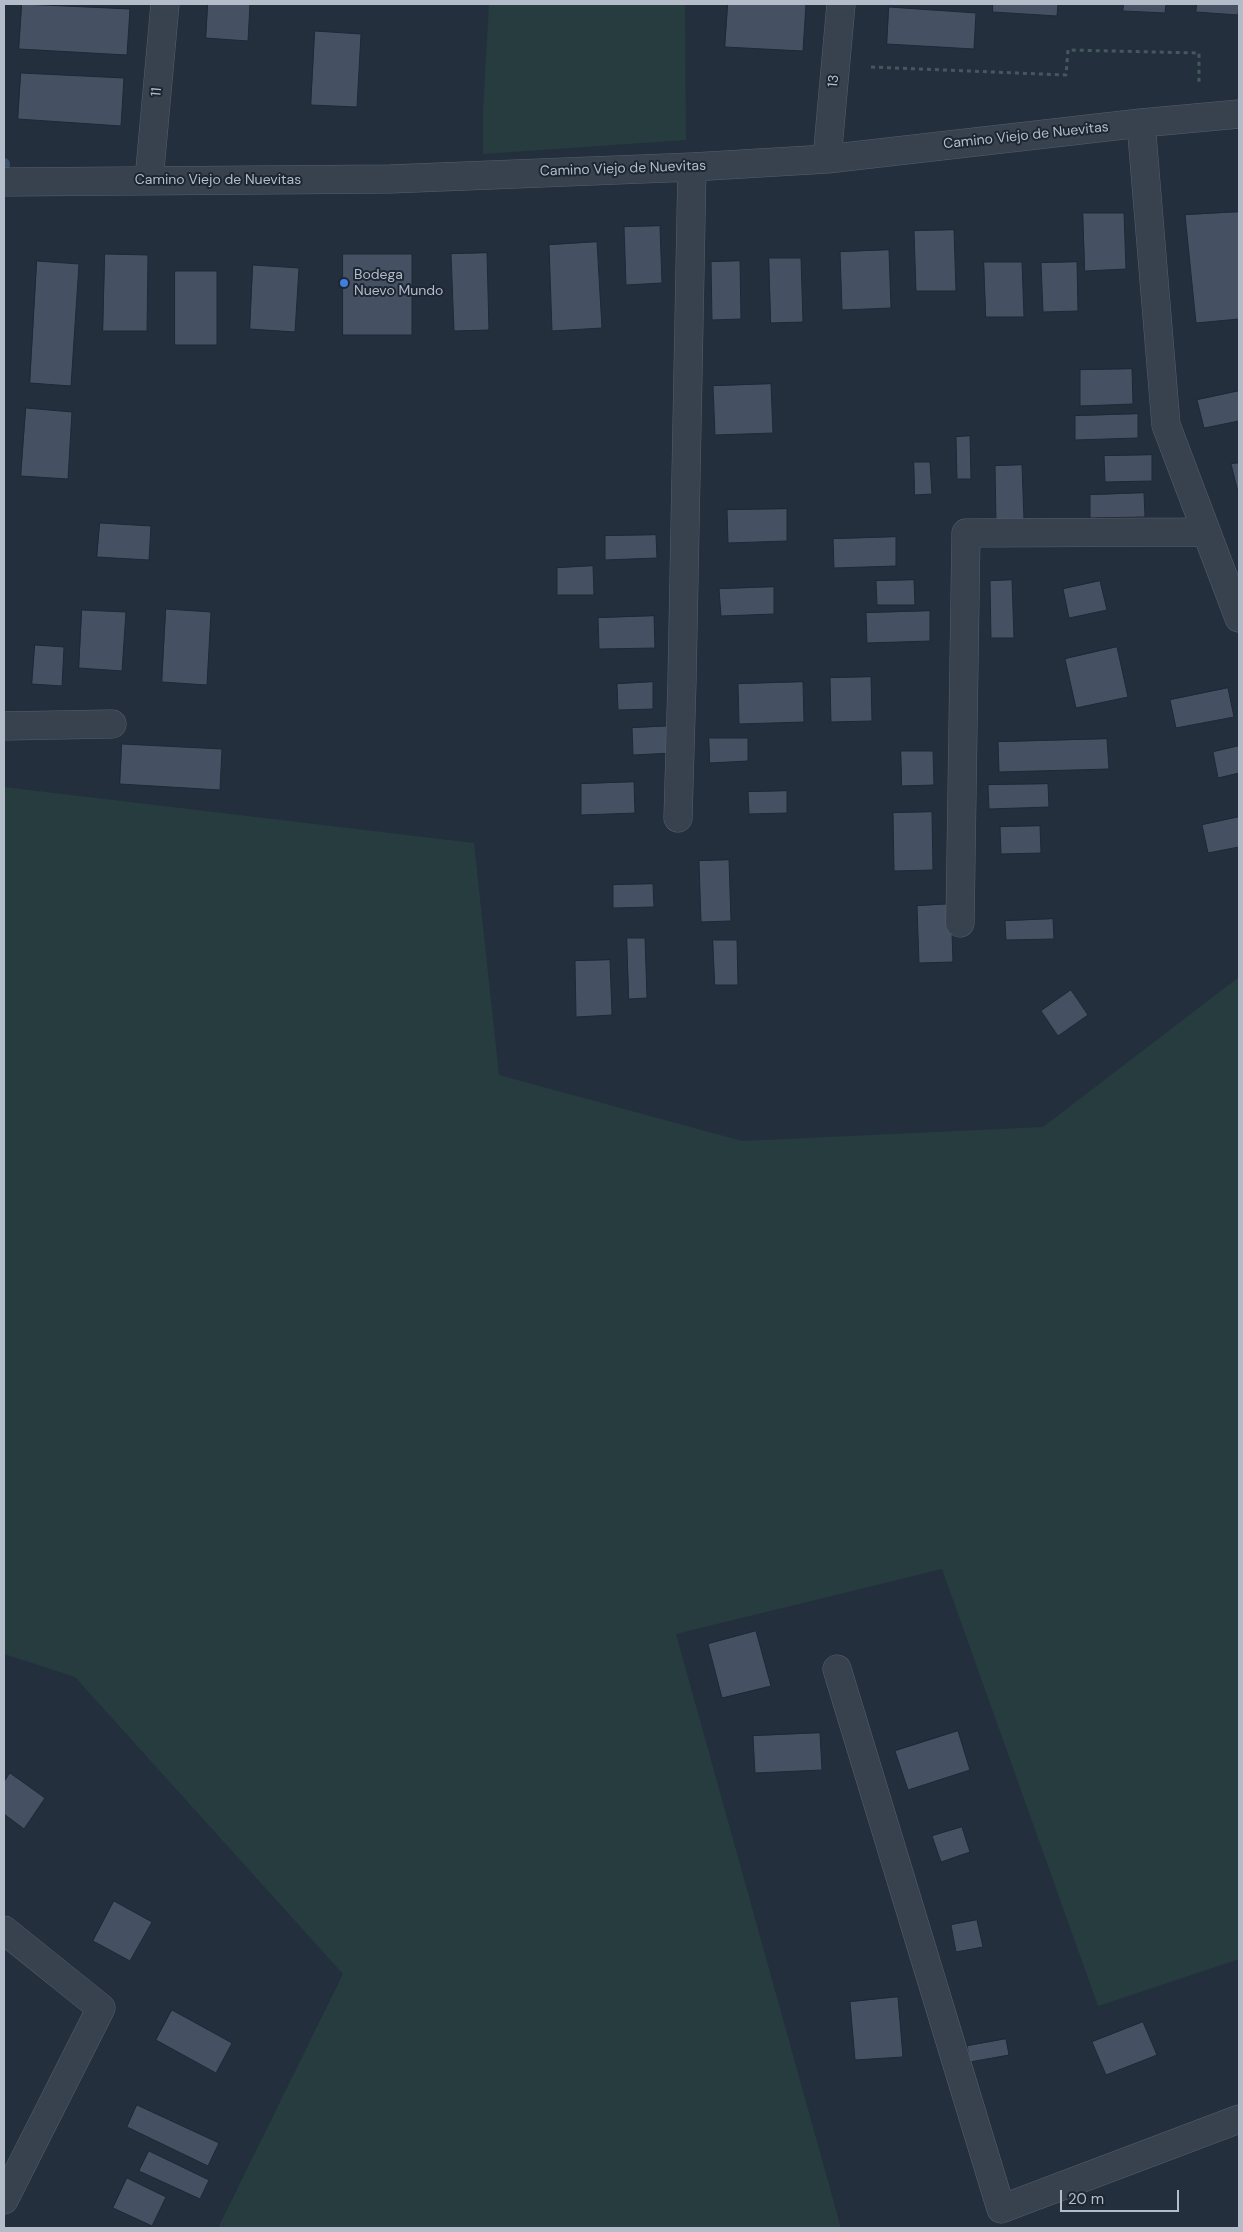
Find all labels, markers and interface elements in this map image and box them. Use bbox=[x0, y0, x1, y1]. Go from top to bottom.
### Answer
street label: 13 bbox=[825, 74, 843, 88]
street label: 11 bbox=[148, 87, 166, 97]
street label: Camino Viejo de Nuevitas bbox=[942, 119, 1110, 153]
street label: Camino Viejo de Nuevitas bbox=[540, 158, 706, 180]
street label: Camino Viejo de Nuevitas bbox=[135, 172, 301, 188]
place label: Bodega Nuevo Mundo bbox=[354, 267, 443, 300]
marker: Bodega Nuevo Mundo bbox=[338, 277, 350, 289]
scale bar bbox=[1063, 2180, 1182, 2212]
text: 20 m bbox=[1068, 2189, 1104, 2209]

